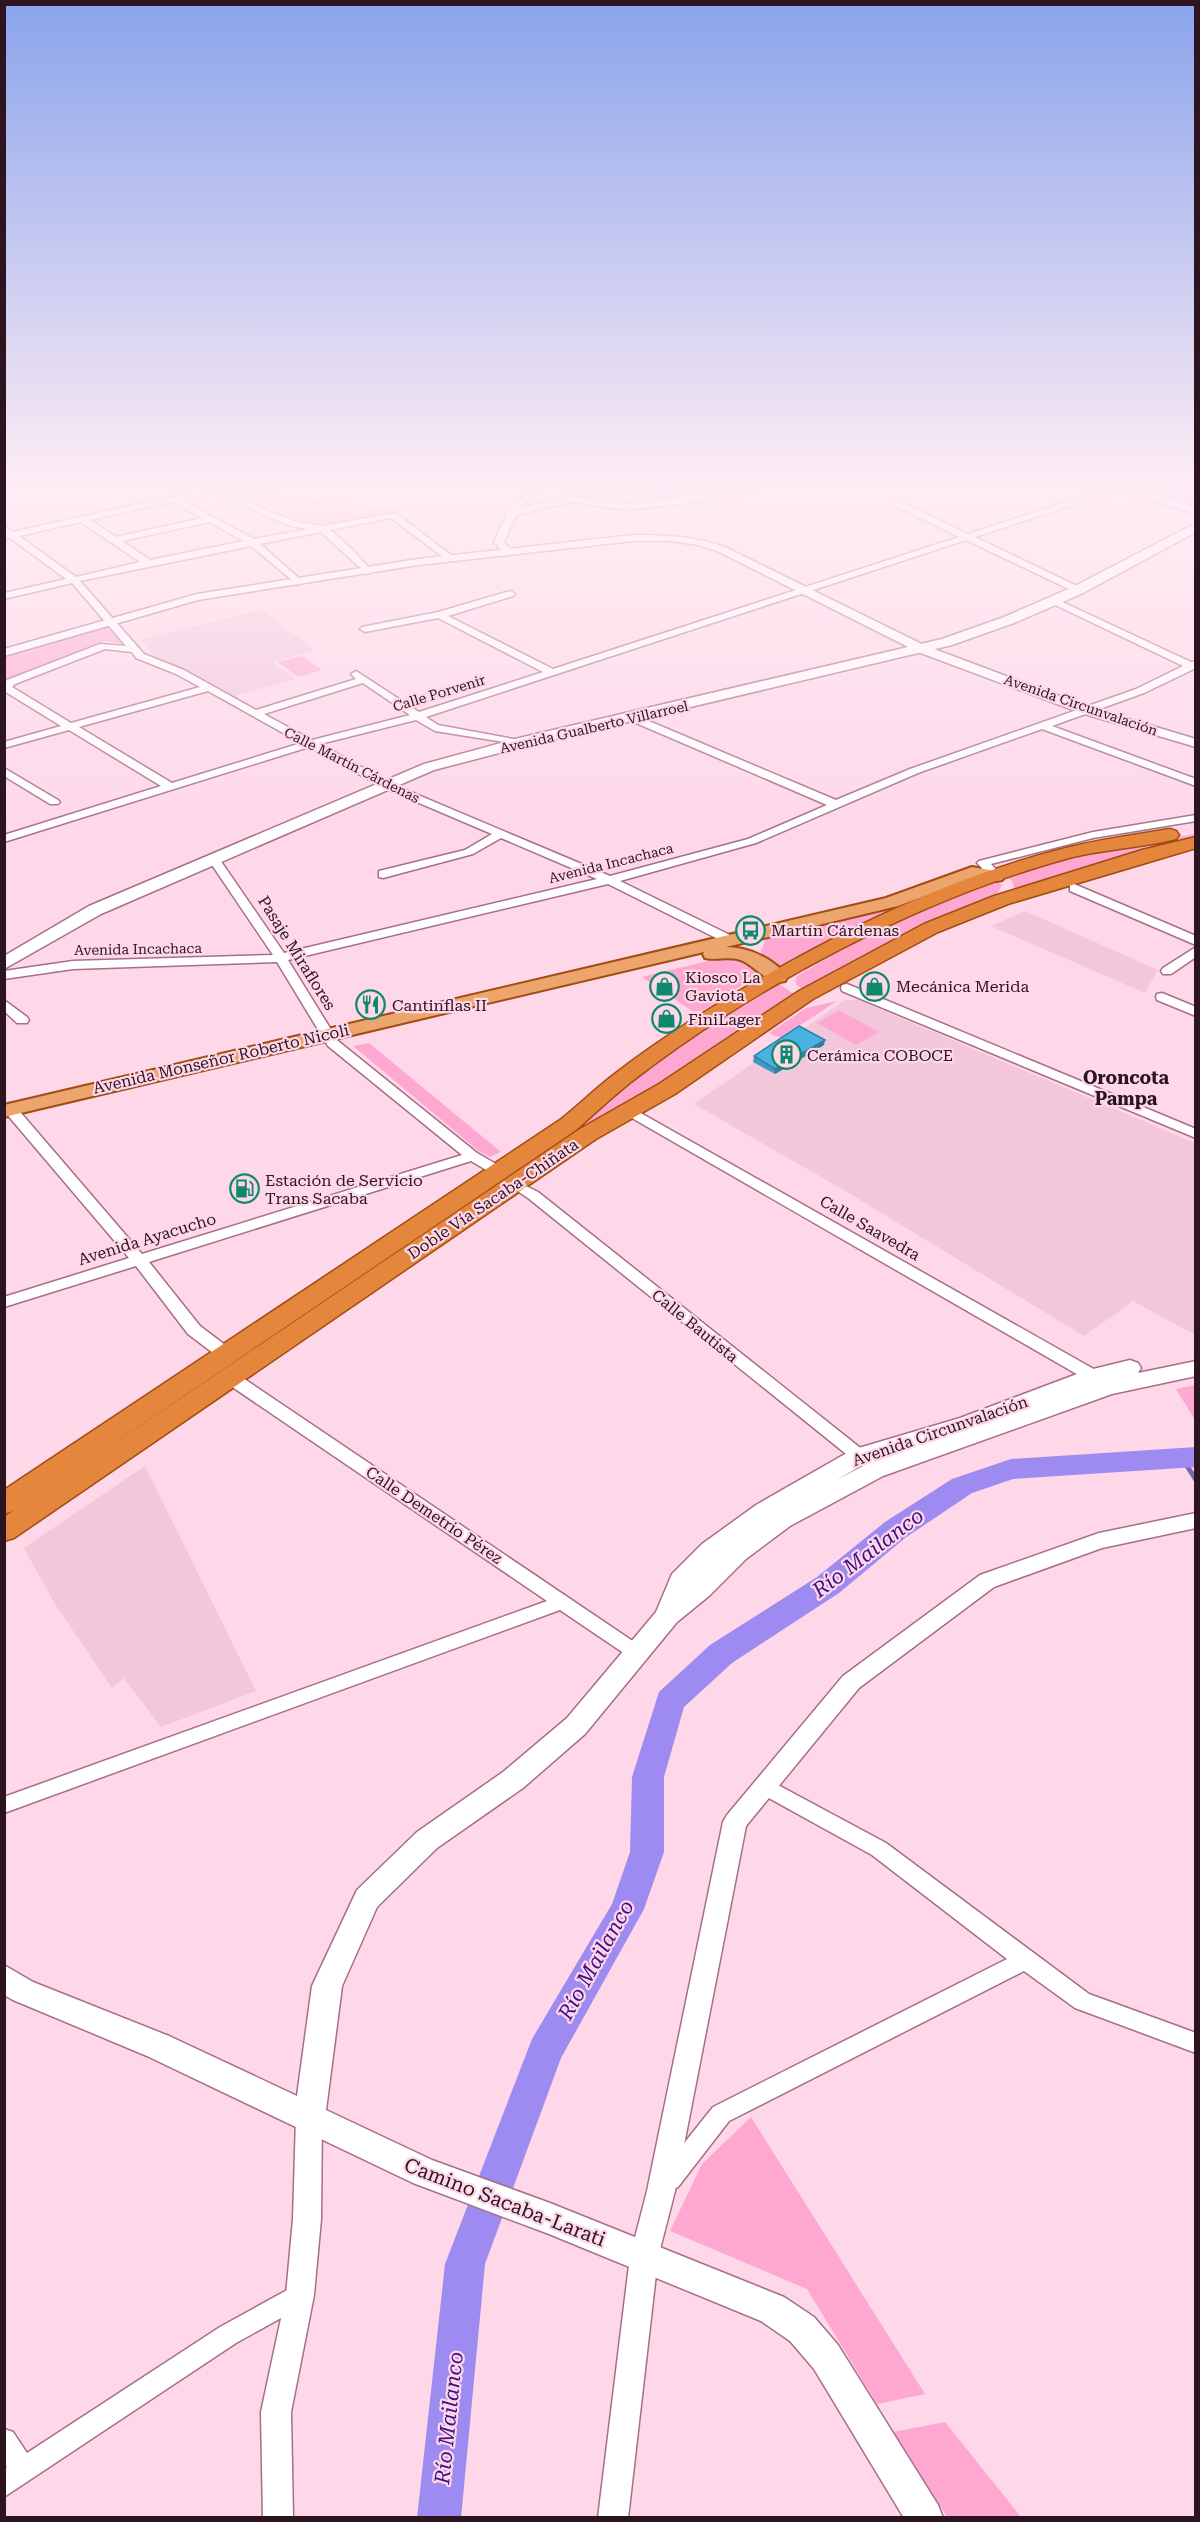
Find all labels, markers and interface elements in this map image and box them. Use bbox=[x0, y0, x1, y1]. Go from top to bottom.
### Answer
street label: Calle Porvenir bbox=[391, 671, 487, 715]
street label: Avenida Circunvalación bbox=[1002, 671, 1160, 739]
street label: Avenida Gualberto Villarroel bbox=[498, 697, 690, 756]
street label: Calle Martín Cárdenas bbox=[282, 724, 423, 806]
street label: Avenida Incachaca bbox=[547, 840, 675, 886]
street label: Pasaje Miraflores bbox=[254, 892, 340, 1014]
bus stop icon: Martín Cárdenas bbox=[734, 914, 766, 946]
place label: Martín Cárdenas bbox=[771, 921, 900, 940]
street label: Avenida Incachaca bbox=[74, 940, 202, 958]
place label: Kiosco La Gaviota bbox=[685, 968, 761, 1005]
shop icon: Kiosco La Gaviota bbox=[648, 970, 680, 1002]
shop icon: Mecánica Merida bbox=[859, 970, 891, 1002]
place label: Mecánica Merida bbox=[896, 977, 1029, 996]
restaurant icon: Cantinflas II bbox=[355, 989, 387, 1021]
place label: Cantinflas II bbox=[392, 996, 487, 1015]
shop icon: FiniLager bbox=[651, 1003, 683, 1035]
place label: FiniLager bbox=[688, 1010, 761, 1029]
street label: Avenida Monseñor Roberto Nicoli bbox=[91, 1020, 351, 1098]
building icon: Cerámica COBOCE bbox=[770, 1039, 802, 1071]
place label: Cerámica COBOCE bbox=[807, 1046, 953, 1065]
district label: Oroncota Pampa bbox=[1083, 1067, 1170, 1109]
street label: Doble Vía Sacaba-Chiñata bbox=[404, 1135, 582, 1263]
place label: Estación de Servicio Trans Sacaba bbox=[265, 1171, 423, 1208]
fuel station icon: Estación de Servicio Trans Sacaba bbox=[228, 1173, 260, 1205]
street label: Calle Saavedra bbox=[816, 1192, 924, 1265]
street label: Avenida Ayacucho bbox=[76, 1209, 218, 1269]
street label: Calle Bautista bbox=[648, 1285, 742, 1367]
street label: Avenida Circunvalación bbox=[850, 1392, 1030, 1470]
street label: Calle Demetrio Pérez bbox=[362, 1462, 506, 1568]
water label: Río Mailanco bbox=[807, 1503, 928, 1603]
water label: Río Mailanco bbox=[553, 1896, 639, 2025]
street label: Camino Sacaba-Larati bbox=[401, 2153, 609, 2251]
water label: Río Mailanco bbox=[430, 2351, 468, 2486]

